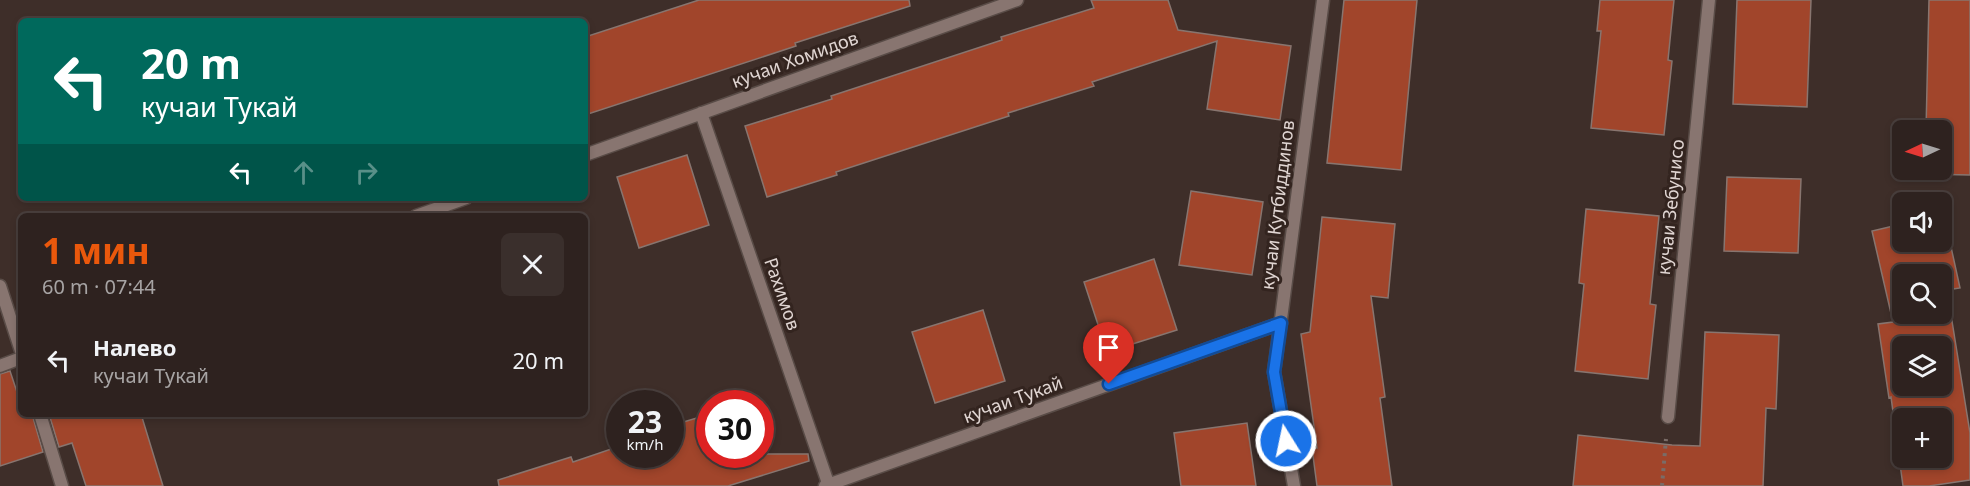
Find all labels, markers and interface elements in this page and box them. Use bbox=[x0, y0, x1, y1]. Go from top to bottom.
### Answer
street label: кучаи Хомидов bbox=[728, 25, 861, 93]
text: 20 m bbox=[141, 34, 241, 91]
icon: left bbox=[42, 42, 120, 120]
text: кучаи Тукай bbox=[141, 88, 298, 125]
street label: кучаи Кутбиддинов bbox=[1255, 119, 1299, 291]
north arrow bbox=[1892, 120, 1952, 180]
map controls bbox=[1892, 120, 1952, 468]
street label: кучаи Зебунисо bbox=[1651, 138, 1689, 276]
icon: left bbox=[224, 156, 257, 189]
icon: ahead bbox=[287, 156, 320, 189]
icon: right bbox=[350, 156, 383, 189]
button: sound bbox=[1892, 192, 1952, 252]
text: 1 мин bbox=[42, 226, 150, 275]
button: close bbox=[501, 233, 564, 296]
street label: Рахимов bbox=[759, 254, 807, 333]
button: search bbox=[1892, 264, 1952, 324]
text: 60 m · 07:44 bbox=[42, 273, 156, 300]
pin bbox=[1083, 322, 1134, 384]
icon: arrive bbox=[1092, 331, 1125, 364]
text: Налево bbox=[93, 332, 176, 362]
button: layers bbox=[1892, 336, 1952, 396]
icon: left bbox=[42, 344, 75, 377]
text: 20 m bbox=[513, 345, 564, 375]
text: кучаи Тукай bbox=[93, 362, 209, 389]
street label: кучаи Тукай bbox=[960, 370, 1066, 428]
speed limit sign: 30 bbox=[696, 390, 774, 468]
text: 23 bbox=[628, 401, 662, 442]
button: + bbox=[1892, 408, 1952, 468]
position arrow bbox=[1254, 409, 1318, 473]
text: km/h bbox=[627, 434, 663, 454]

